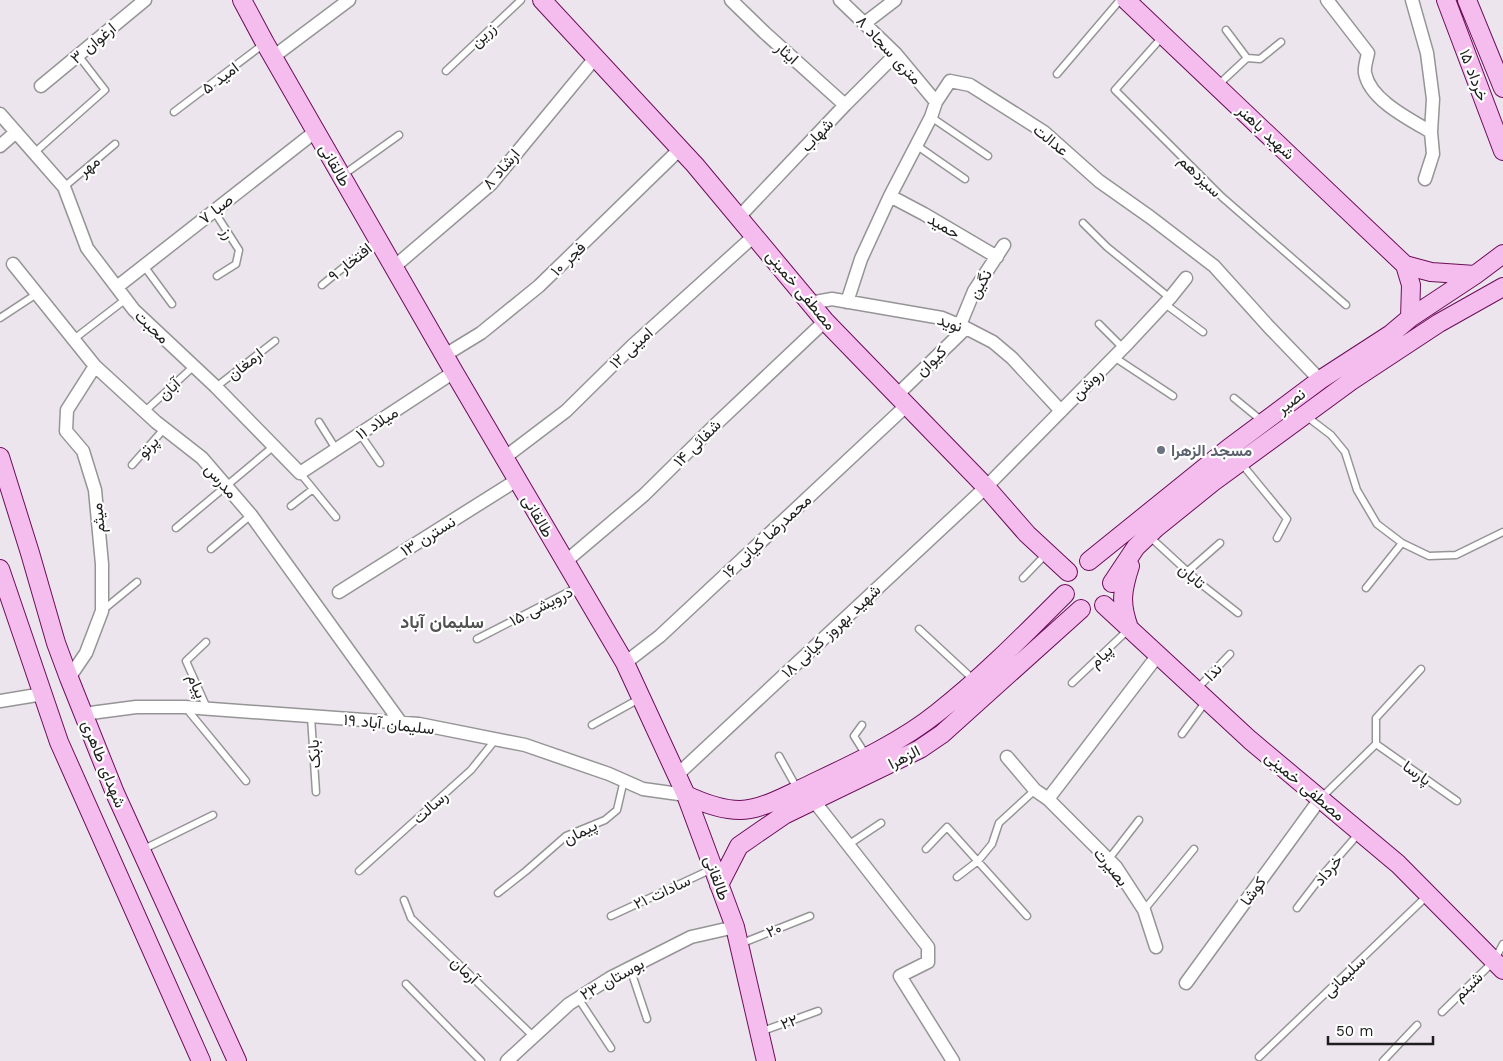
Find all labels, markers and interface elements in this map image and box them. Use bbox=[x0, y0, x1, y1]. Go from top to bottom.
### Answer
street label: ۸ متری سجاد bbox=[851, 12, 926, 89]
street label: ارغوان ۳ bbox=[66, 18, 120, 68]
street label: زرین bbox=[466, 19, 500, 52]
street label: ایثار bbox=[770, 37, 802, 69]
street label: ۱۵ خرداد bbox=[1454, 46, 1493, 104]
street label: امید ۵ bbox=[198, 58, 242, 98]
street label: شهید باهنر bbox=[1232, 100, 1299, 164]
street label: شهاب bbox=[797, 114, 838, 156]
street label: عدالت bbox=[1029, 120, 1073, 160]
street label: طالقانی bbox=[314, 140, 355, 190]
street label: ارشاد ۸ bbox=[478, 145, 524, 194]
street label: مهر bbox=[73, 151, 104, 182]
street label: سیزدهم bbox=[1174, 151, 1226, 202]
street label: صبا ۷ bbox=[195, 190, 237, 228]
street label: حمید bbox=[924, 209, 964, 243]
street label: رز bbox=[216, 222, 239, 243]
street label: فجر ۱۰ bbox=[547, 238, 590, 281]
street label: افتخار ۹ bbox=[324, 239, 376, 286]
street label: مصطفی خمینی bbox=[761, 246, 840, 334]
street label: نگین bbox=[964, 266, 997, 303]
street label: محبت bbox=[131, 306, 173, 348]
street label: نوید bbox=[935, 310, 965, 337]
street label: امینی ۱۲ bbox=[605, 323, 657, 374]
street label: کیوان bbox=[912, 342, 951, 381]
street label: ارمغان bbox=[223, 344, 267, 385]
street label: روشن bbox=[1067, 364, 1107, 404]
street label: آبان bbox=[154, 373, 185, 404]
street label: نصیر bbox=[1272, 384, 1310, 419]
street label: میلاد ۱۱ bbox=[352, 402, 402, 444]
street label: شفائی ۱۴ bbox=[669, 415, 725, 471]
street label: پرتو bbox=[133, 432, 164, 463]
place label: مسجد الزهرا bbox=[1171, 441, 1252, 461]
marker: مسجد الزهرا bbox=[1155, 444, 1167, 456]
street label: مدرس bbox=[200, 460, 241, 503]
street label: محمدرضا کیانی ۱۶ bbox=[719, 490, 816, 583]
street label: طالقانی bbox=[517, 491, 558, 541]
street label: میثم bbox=[87, 502, 110, 534]
street label: نسترن ۱۳ bbox=[397, 512, 459, 561]
street label: تابان bbox=[1175, 559, 1209, 593]
street label: شهید بهروز کیانی ۱۸ bbox=[778, 580, 885, 683]
street label: درویشی ۱۵ bbox=[506, 582, 576, 631]
district label: سلیمان آباد bbox=[400, 611, 484, 633]
street label: پیام bbox=[1085, 640, 1118, 673]
street label: ندا bbox=[1200, 659, 1226, 685]
street label: پیام bbox=[181, 671, 211, 702]
street label: سلیمان آباد ۱۹ bbox=[343, 710, 435, 738]
street label: شهدای طاهری bbox=[77, 717, 130, 811]
street label: بابک bbox=[304, 739, 324, 769]
street label: الزهرا bbox=[885, 741, 924, 774]
street label: مصطفی خمینی bbox=[1261, 747, 1349, 826]
street label: پارسا bbox=[1398, 757, 1435, 791]
street label: رسالت bbox=[409, 786, 452, 828]
street label: پیمان bbox=[560, 815, 601, 850]
street label: بصیرت bbox=[1089, 844, 1132, 891]
street label: خرداد bbox=[1310, 850, 1347, 890]
street label: طالقانی bbox=[699, 853, 734, 903]
street label: سادات ۲۱ bbox=[631, 871, 693, 913]
street label: کوشا bbox=[1236, 873, 1271, 910]
street label: ۲۰ bbox=[763, 918, 785, 942]
street label: سلیمانی bbox=[1319, 951, 1370, 1002]
street label: آرمان bbox=[446, 952, 484, 989]
street label: بوستان ۲۳ bbox=[577, 954, 648, 1005]
street label: شبنم bbox=[1449, 967, 1487, 1005]
street label: ۲۲ bbox=[778, 1010, 800, 1034]
scale bar bbox=[1328, 1014, 1433, 1046]
text: 50 m bbox=[1336, 1022, 1373, 1040]

